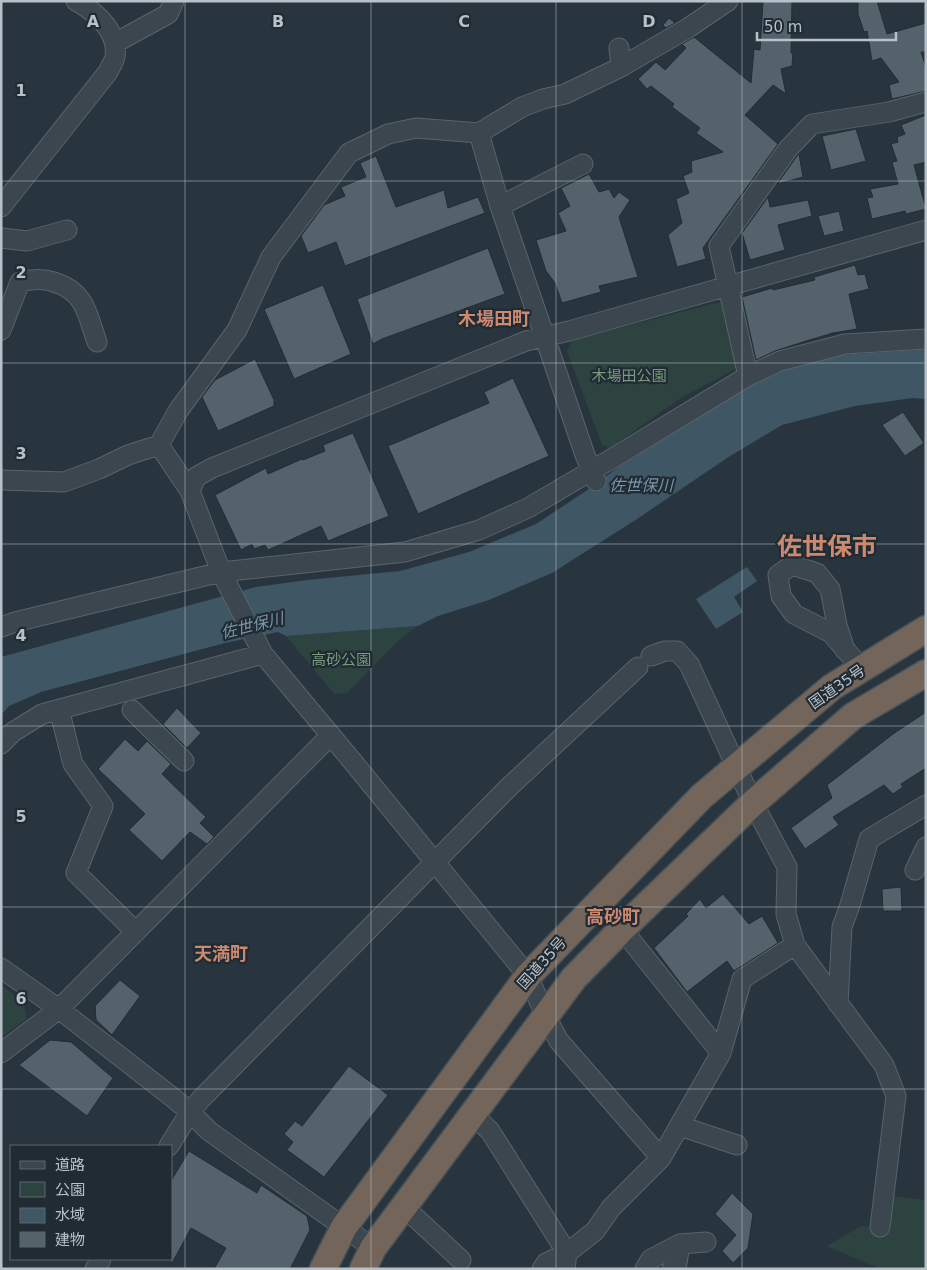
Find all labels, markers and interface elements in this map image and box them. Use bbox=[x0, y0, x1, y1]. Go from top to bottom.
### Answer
scale bar bbox=[757, 10, 896, 42]
text: A bbox=[87, 12, 100, 31]
text: B bbox=[272, 12, 284, 31]
text: C bbox=[458, 12, 470, 31]
text: D bbox=[642, 12, 656, 31]
text: 50 m bbox=[764, 18, 802, 36]
text: 1 bbox=[15, 81, 27, 100]
text: 2 bbox=[15, 263, 27, 282]
district label: 木場田町 bbox=[458, 308, 530, 329]
park label: 木場田公園 bbox=[591, 367, 667, 385]
text: 3 bbox=[15, 444, 27, 463]
water label: 佐世保川 bbox=[609, 476, 675, 495]
district label: 佐世保市 bbox=[777, 532, 877, 561]
water label: 佐世保川 bbox=[219, 608, 287, 642]
text: 4 bbox=[15, 626, 27, 645]
park label: 高砂公園 bbox=[311, 651, 371, 669]
street label: 国道35号 bbox=[806, 661, 868, 713]
text: 5 bbox=[15, 807, 27, 826]
district label: 高砂町 bbox=[586, 906, 640, 927]
street label: 国道35号 bbox=[514, 933, 570, 993]
district label: 天満町 bbox=[194, 943, 248, 964]
text: 6 bbox=[15, 989, 27, 1008]
legend bbox=[10, 1145, 172, 1260]
text: 道路 bbox=[55, 1156, 85, 1174]
text: 公園 bbox=[55, 1181, 85, 1199]
text: 水域 bbox=[55, 1206, 85, 1224]
text: 建物 bbox=[55, 1231, 85, 1249]

